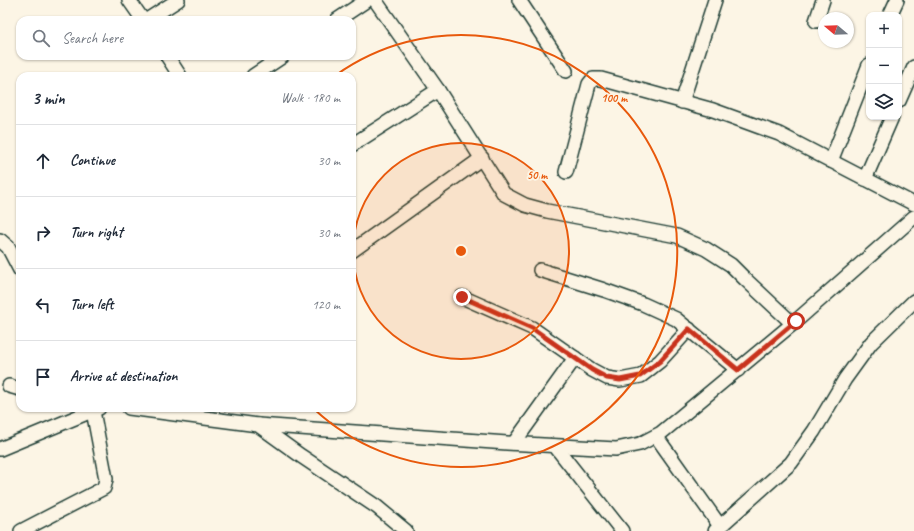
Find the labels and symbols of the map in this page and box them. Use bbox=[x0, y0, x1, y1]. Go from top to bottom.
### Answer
north arrow bbox=[818, 12, 854, 48]
text: 100 m bbox=[601, 90, 628, 106]
text: 50 m bbox=[527, 167, 548, 183]
centre of rings bbox=[454, 244, 468, 258]
route end bbox=[453, 288, 471, 306]
route start bbox=[787, 312, 805, 330]

